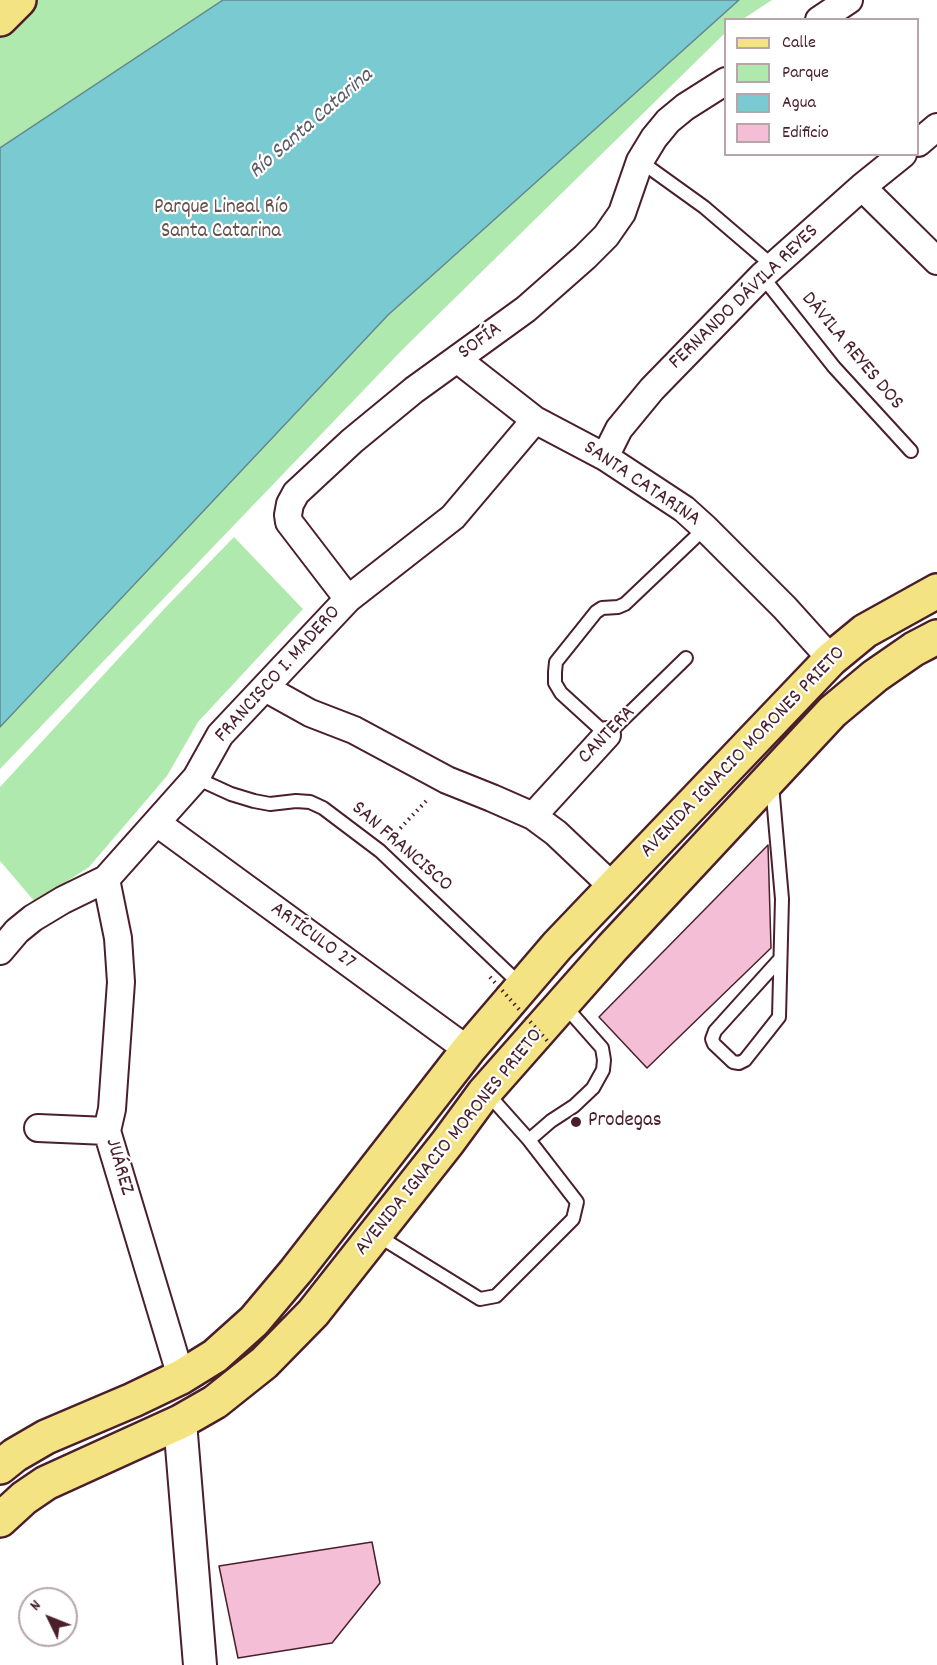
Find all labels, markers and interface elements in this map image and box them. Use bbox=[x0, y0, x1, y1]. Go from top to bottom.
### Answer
legend bbox=[724, 18, 919, 156]
text: Calle bbox=[782, 31, 816, 56]
text: Parque bbox=[782, 61, 829, 86]
water label: Río Santa Catarina bbox=[245, 64, 379, 186]
text: Agua bbox=[782, 91, 816, 116]
text: Edificio bbox=[782, 121, 829, 146]
park label: Parque Lineal Río Santa Catarina bbox=[154, 196, 288, 246]
street label: FERNANDO DÁVILA REYES bbox=[665, 220, 825, 376]
street label: DÁVILA REYES DOS bbox=[794, 288, 908, 416]
street label: SOFÍA bbox=[454, 318, 508, 366]
street label: SANTA CATARINA bbox=[578, 437, 704, 533]
street label: FRANCISCO I. MADERO bbox=[211, 601, 347, 749]
street label: AVENIDA IGNACIO MORONES PRIETO bbox=[636, 642, 852, 864]
street label: CANTERA bbox=[574, 701, 642, 771]
street label: SAN FRANCISCO bbox=[345, 797, 457, 899]
street label: ARTÍCULO 27 bbox=[264, 898, 360, 976]
street label: AVENIDA IGNACIO MORONES PRIETO bbox=[351, 1024, 549, 1262]
place label: Prodegas bbox=[588, 1109, 662, 1135]
marker: Prodegas bbox=[569, 1115, 583, 1129]
street label: JUÁREZ bbox=[98, 1136, 138, 1198]
north arrow bbox=[18, 1587, 78, 1647]
text: N bbox=[25, 1595, 47, 1616]

